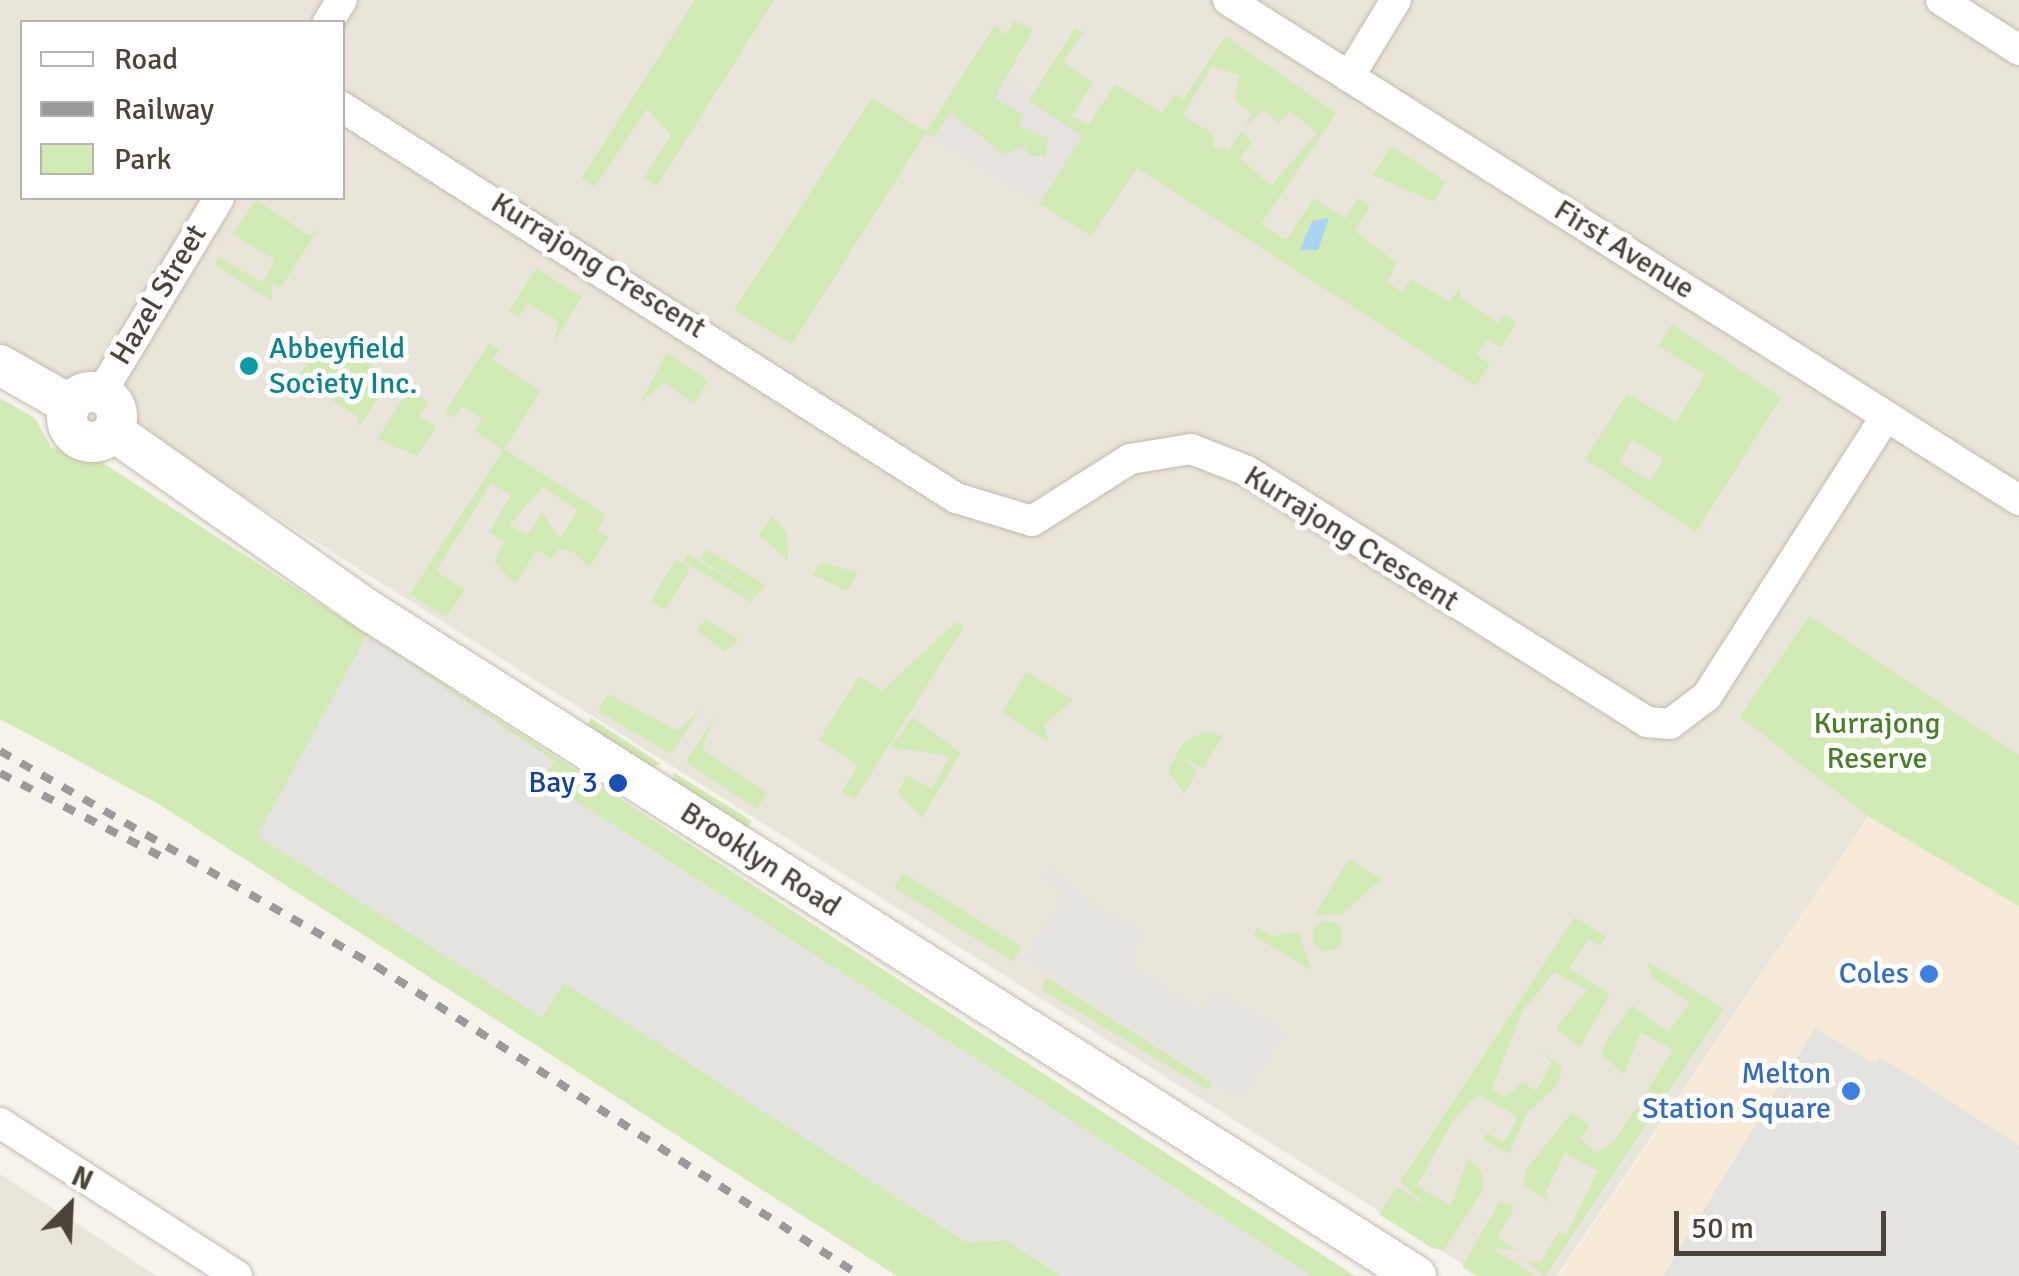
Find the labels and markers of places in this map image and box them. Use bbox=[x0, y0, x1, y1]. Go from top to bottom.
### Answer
place label: Abbeyfield Society Inc. bbox=[269, 331, 417, 402]
marker: Abbeyfield Society Inc. bbox=[238, 355, 260, 377]
place label: Bay 3 bbox=[528, 765, 598, 801]
marker: Bay 3 bbox=[607, 772, 629, 794]
place label: Coles bbox=[1839, 956, 1909, 992]
marker: Coles bbox=[1918, 963, 1940, 985]
place label: Melton Station Square bbox=[1642, 1056, 1831, 1126]
marker: Melton Station Square bbox=[1840, 1080, 1862, 1102]

